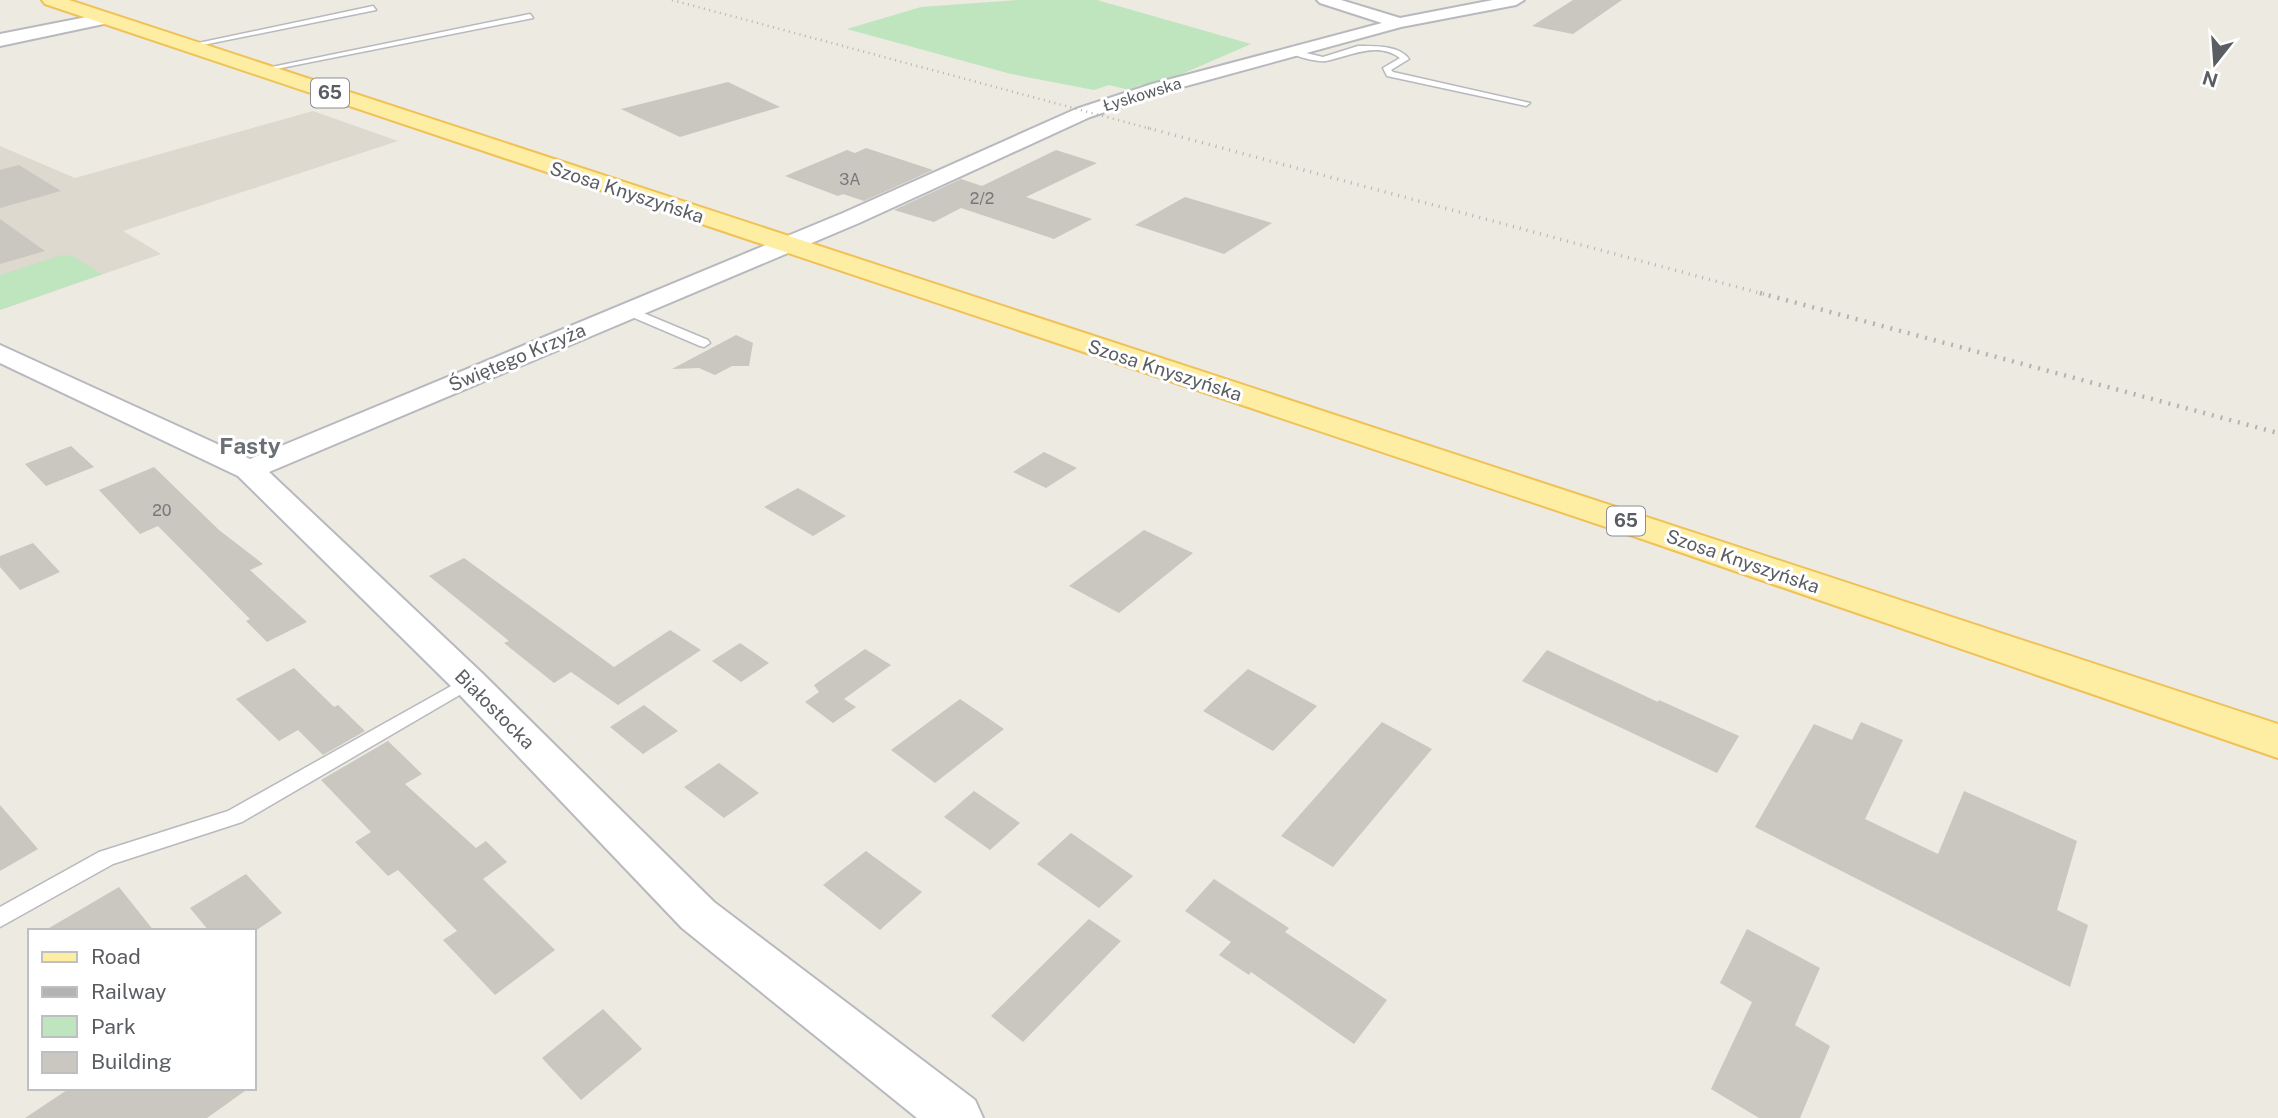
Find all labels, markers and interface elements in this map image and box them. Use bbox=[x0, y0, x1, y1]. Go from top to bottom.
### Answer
north arrow bbox=[2180, 28, 2250, 98]
text: N bbox=[2200, 67, 2220, 92]
street label: Łyskowska bbox=[1101, 74, 1184, 115]
road number: 65 bbox=[311, 78, 349, 108]
street label: Szosa Knyszyńska bbox=[547, 157, 707, 227]
house number: 3A bbox=[839, 170, 861, 189]
house number: 2/2 bbox=[970, 189, 994, 208]
street label: Świętego Krzyża bbox=[445, 318, 589, 396]
street label: Szosa Knyszyńska bbox=[1085, 335, 1245, 405]
district label: Fasty bbox=[219, 432, 281, 459]
house number: 20 bbox=[152, 501, 172, 520]
road number: 65 bbox=[1607, 506, 1645, 536]
street label: Szosa Knyszyńska bbox=[1663, 524, 1823, 598]
street label: Białostocka bbox=[451, 665, 539, 753]
legend bbox=[28, 929, 256, 1090]
text: Road bbox=[91, 944, 141, 969]
text: Railway bbox=[91, 979, 167, 1004]
text: Park bbox=[91, 1014, 136, 1039]
text: Building bbox=[91, 1049, 172, 1074]

